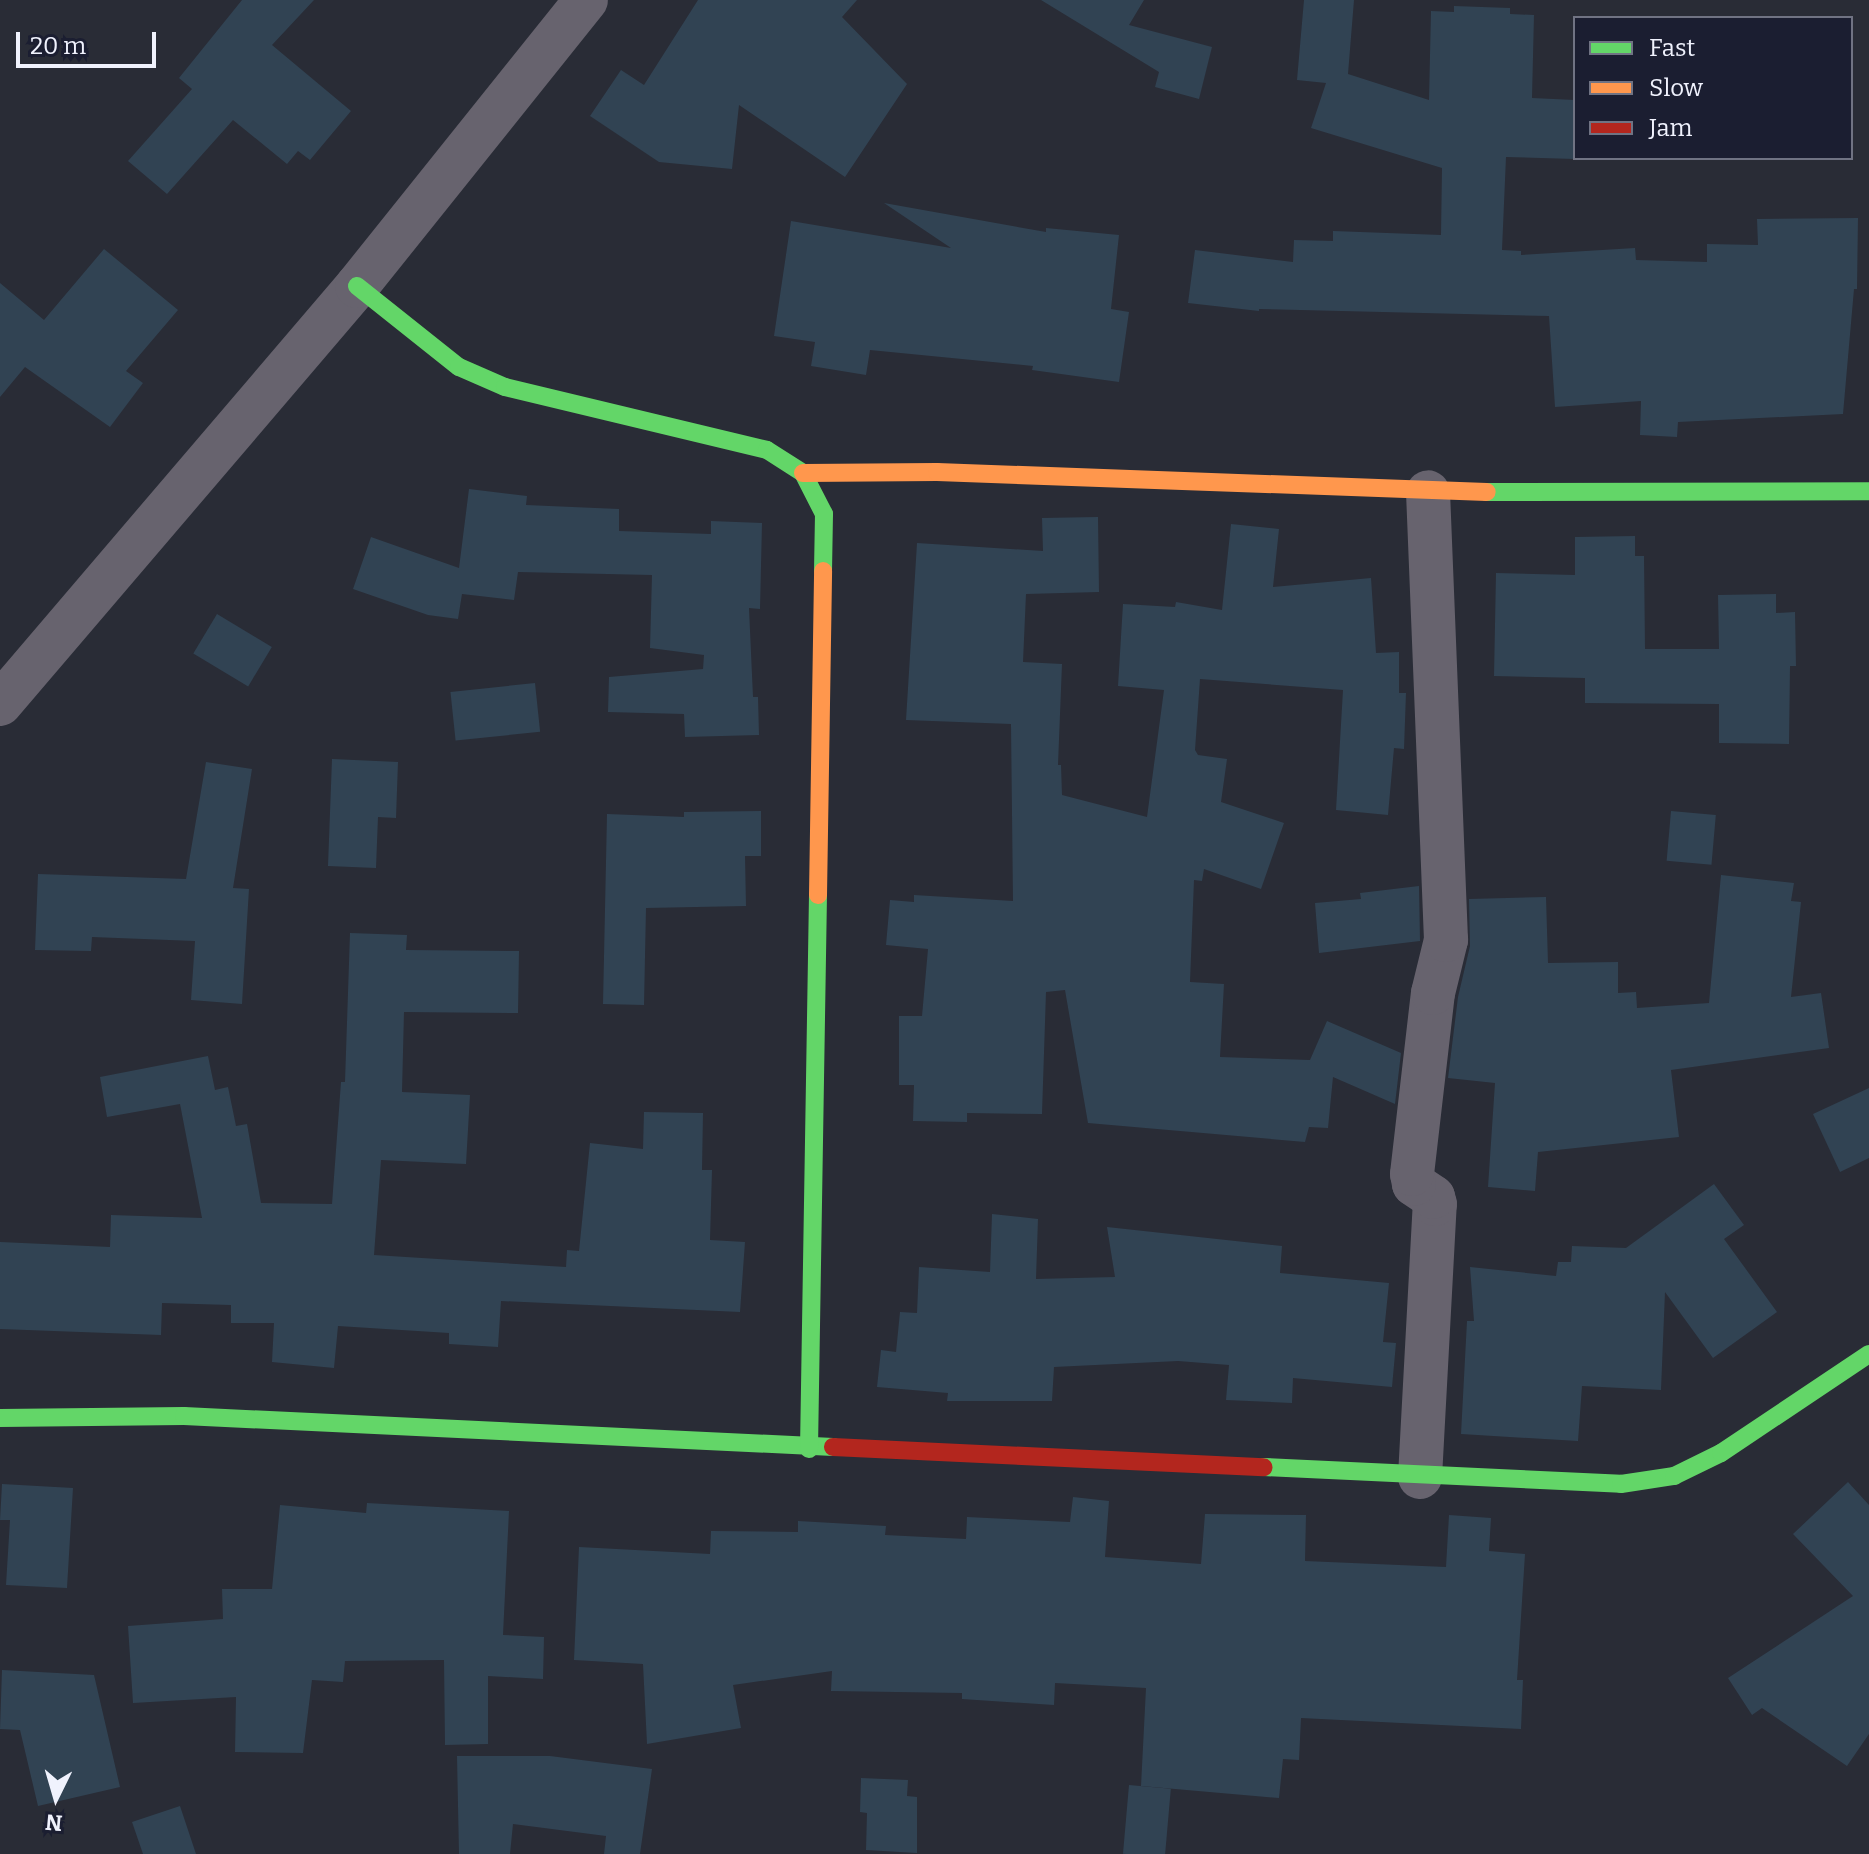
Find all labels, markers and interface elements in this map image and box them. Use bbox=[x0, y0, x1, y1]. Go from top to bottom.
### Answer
scale bar bbox=[20, 16, 160, 66]
legend bbox=[1573, 16, 1853, 160]
text: 20 m bbox=[30, 32, 86, 60]
text: Fast bbox=[1649, 34, 1695, 62]
text: Slow bbox=[1649, 74, 1703, 102]
text: Jam bbox=[1649, 114, 1692, 142]
north arrow bbox=[16, 1758, 96, 1838]
text: N bbox=[44, 1808, 64, 1837]

